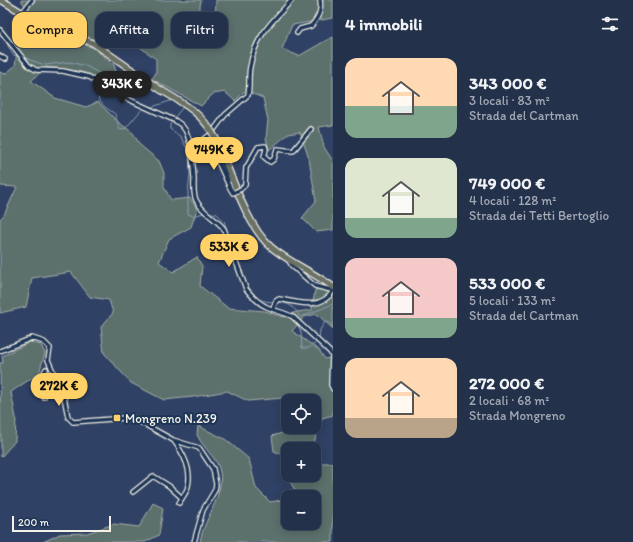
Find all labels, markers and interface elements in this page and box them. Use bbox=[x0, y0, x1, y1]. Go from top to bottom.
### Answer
chip: Compra bbox=[12, 12, 87, 48]
chip: Affitta bbox=[95, 12, 163, 48]
chip: Filtri bbox=[171, 12, 228, 48]
icon: filters bbox=[599, 13, 621, 35]
text: 4 immobili bbox=[345, 14, 422, 34]
pin: 343K € bbox=[89, 71, 155, 105]
text: 343 000 € bbox=[469, 73, 547, 93]
icon: home bbox=[377, 74, 425, 122]
text: 343K € bbox=[102, 76, 142, 91]
text: 3 locali · 83 m² bbox=[469, 93, 550, 108]
text: Strada del Cartman bbox=[469, 108, 579, 123]
pin: 749K € bbox=[181, 137, 247, 171]
text: 749K € bbox=[194, 142, 234, 157]
text: 749 000 € bbox=[469, 173, 545, 193]
icon: home bbox=[377, 174, 425, 222]
text: 4 locali · 128 m² bbox=[469, 193, 556, 208]
text: Strada dei Tetti Bertoglio bbox=[469, 208, 609, 223]
pin: 533K € bbox=[196, 234, 262, 268]
text: 533K € bbox=[209, 239, 249, 254]
text: 533 000 € bbox=[469, 273, 545, 293]
icon: home bbox=[377, 274, 425, 322]
text: 5 locali · 133 m² bbox=[469, 293, 555, 308]
text: Strada del Cartman bbox=[469, 308, 579, 323]
pin: 272K € bbox=[26, 373, 92, 407]
text: 272 000 € bbox=[469, 373, 544, 393]
icon: home bbox=[377, 374, 425, 422]
text: 272K € bbox=[40, 378, 78, 393]
text: 2 locali · 68 m² bbox=[469, 393, 549, 408]
map controls bbox=[281, 394, 321, 530]
button: locate bbox=[281, 394, 321, 434]
text: Strada Mongreno bbox=[469, 408, 565, 423]
place label: Mongreno N.239 bbox=[125, 411, 217, 426]
marker: Mongreno N.239 bbox=[112, 413, 122, 423]
button: + bbox=[281, 442, 321, 482]
button: − bbox=[281, 490, 321, 530]
scale bar bbox=[12, 514, 111, 533]
text: 200 m bbox=[18, 516, 49, 529]

